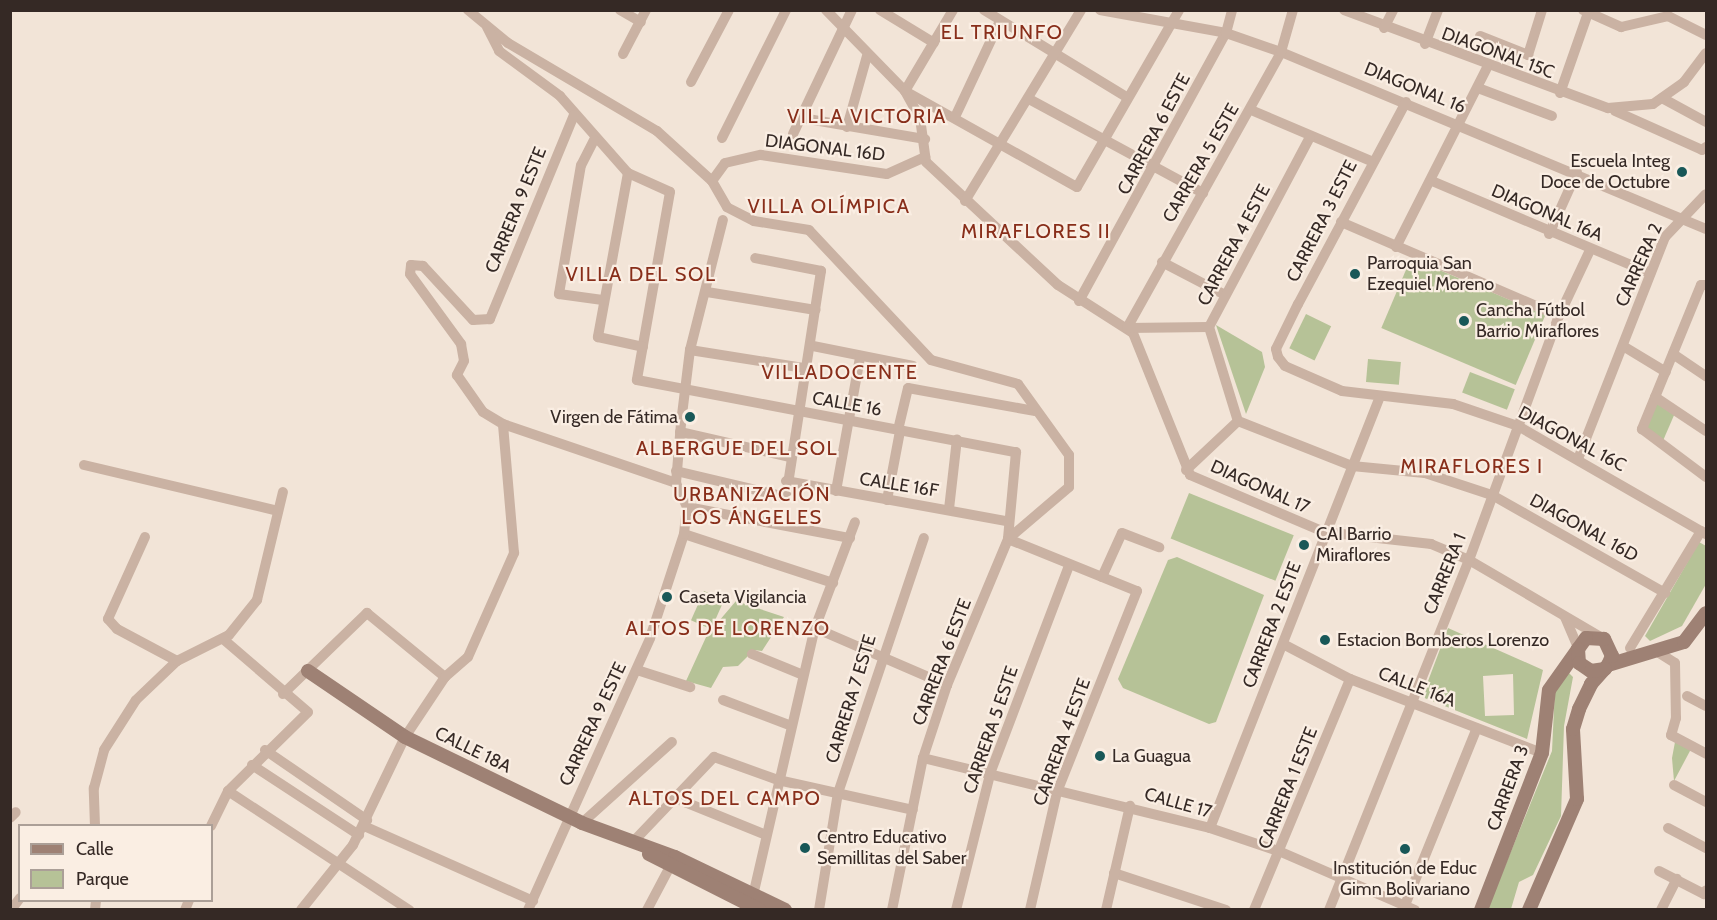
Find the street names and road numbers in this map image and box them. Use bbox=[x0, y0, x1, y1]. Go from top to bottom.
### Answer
street label: DIAGONAL 15C bbox=[1439, 23, 1557, 83]
street label: DIAGONAL 16 bbox=[1361, 58, 1469, 118]
street label: CARRERA 6 ESTE bbox=[1113, 70, 1195, 198]
street label: CARRERA 5 ESTE bbox=[1158, 100, 1244, 226]
street label: DIAGONAL 16D bbox=[764, 130, 886, 166]
street label: CARRERA 9 ESTE bbox=[481, 144, 551, 276]
street label: CARRERA 3 ESTE bbox=[1282, 157, 1362, 285]
street label: DIAGONAL 16A bbox=[1488, 180, 1606, 246]
street label: CARRERA 4 ESTE bbox=[1193, 181, 1275, 309]
street label: CARRERA 2 bbox=[1611, 220, 1667, 310]
street label: CALLE 16 bbox=[810, 387, 884, 421]
street label: DIAGONAL 16C bbox=[1515, 402, 1629, 476]
street label: DIAGONAL 17 bbox=[1207, 456, 1313, 518]
street label: CALLE 16F bbox=[858, 468, 940, 502]
street label: DIAGONAL 16D bbox=[1526, 489, 1642, 567]
street label: CARRERA 1 bbox=[1419, 530, 1471, 618]
street label: CARRERA 2 ESTE bbox=[1238, 559, 1306, 691]
street label: CARRERA 6 ESTE bbox=[908, 595, 976, 729]
street label: CARRERA 7 ESTE bbox=[821, 632, 881, 766]
street label: CARRERA 9 ESTE bbox=[555, 659, 631, 789]
street label: CALLE 16A bbox=[1375, 662, 1459, 712]
street label: CARRERA 5 ESTE bbox=[959, 663, 1023, 797]
street label: CARRERA 4 ESTE bbox=[1029, 675, 1095, 809]
street label: CALLE 18A bbox=[431, 722, 515, 778]
street label: CARRERA 1 ESTE bbox=[1254, 724, 1322, 852]
street label: CARRERA 3 bbox=[1483, 742, 1533, 834]
street label: CALLE 17 bbox=[1142, 783, 1214, 823]

